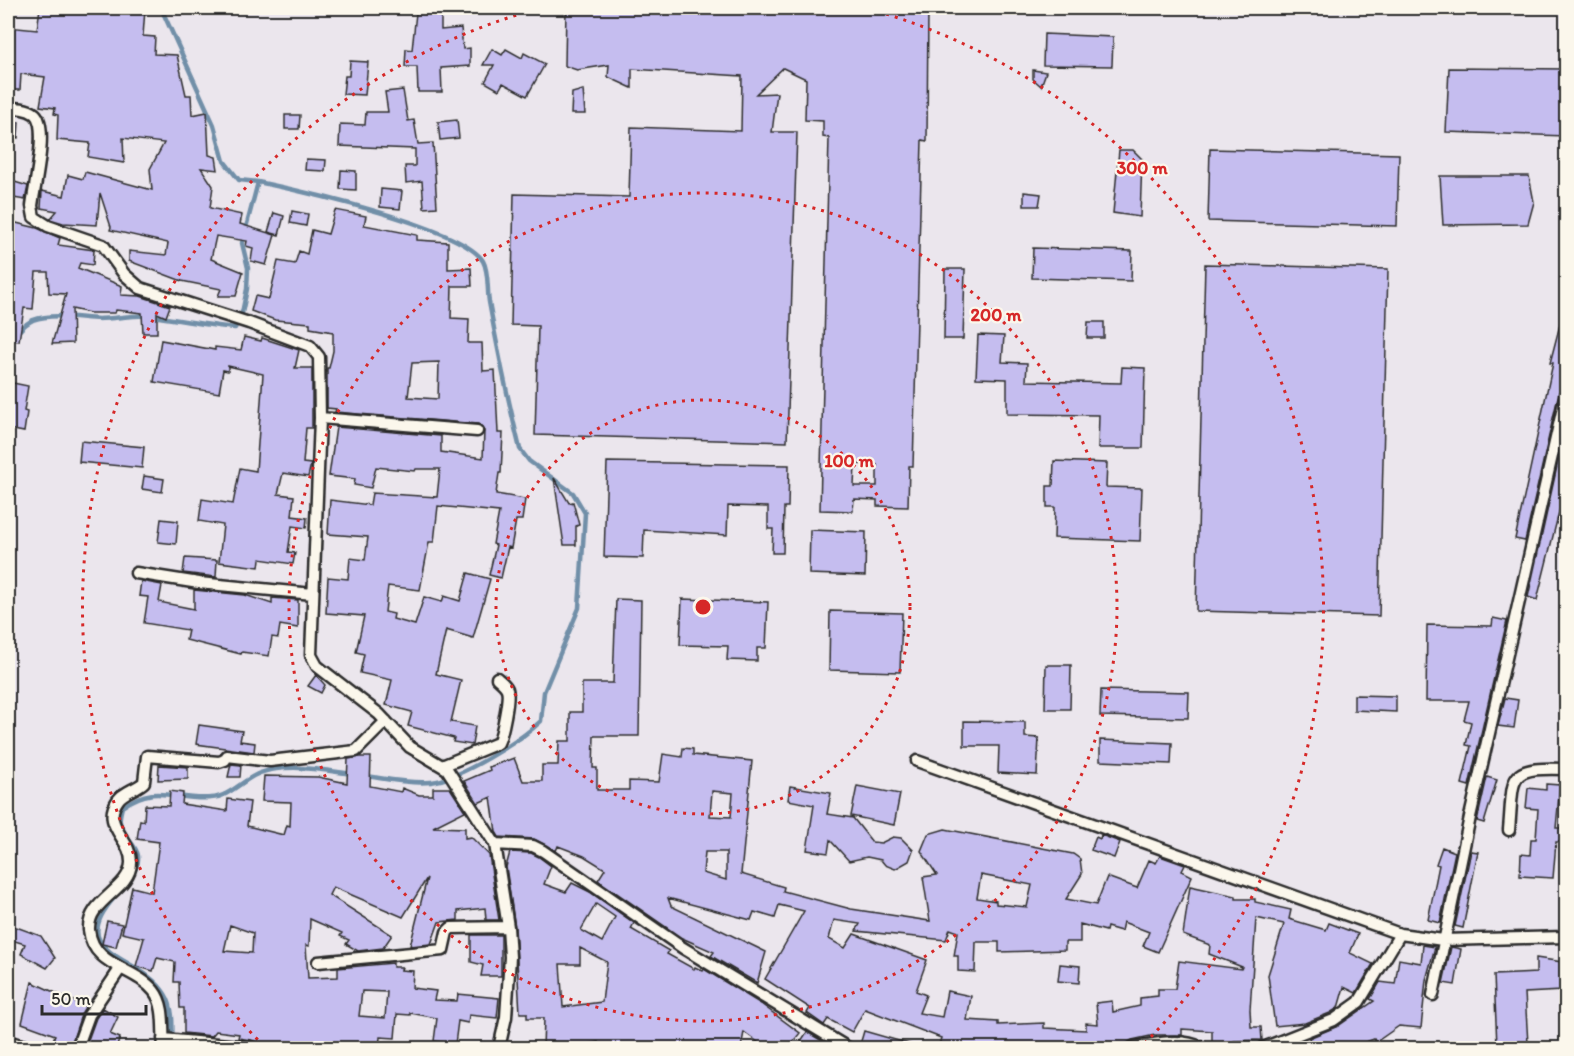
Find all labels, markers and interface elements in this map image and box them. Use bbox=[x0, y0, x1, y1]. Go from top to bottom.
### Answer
text: 300 m bbox=[1116, 157, 1168, 179]
text: 200 m bbox=[971, 304, 1022, 326]
text: 100 m bbox=[824, 450, 875, 472]
centre of rings bbox=[693, 597, 713, 617]
scale bar bbox=[42, 978, 146, 1016]
text: 50 m bbox=[51, 988, 91, 1010]

